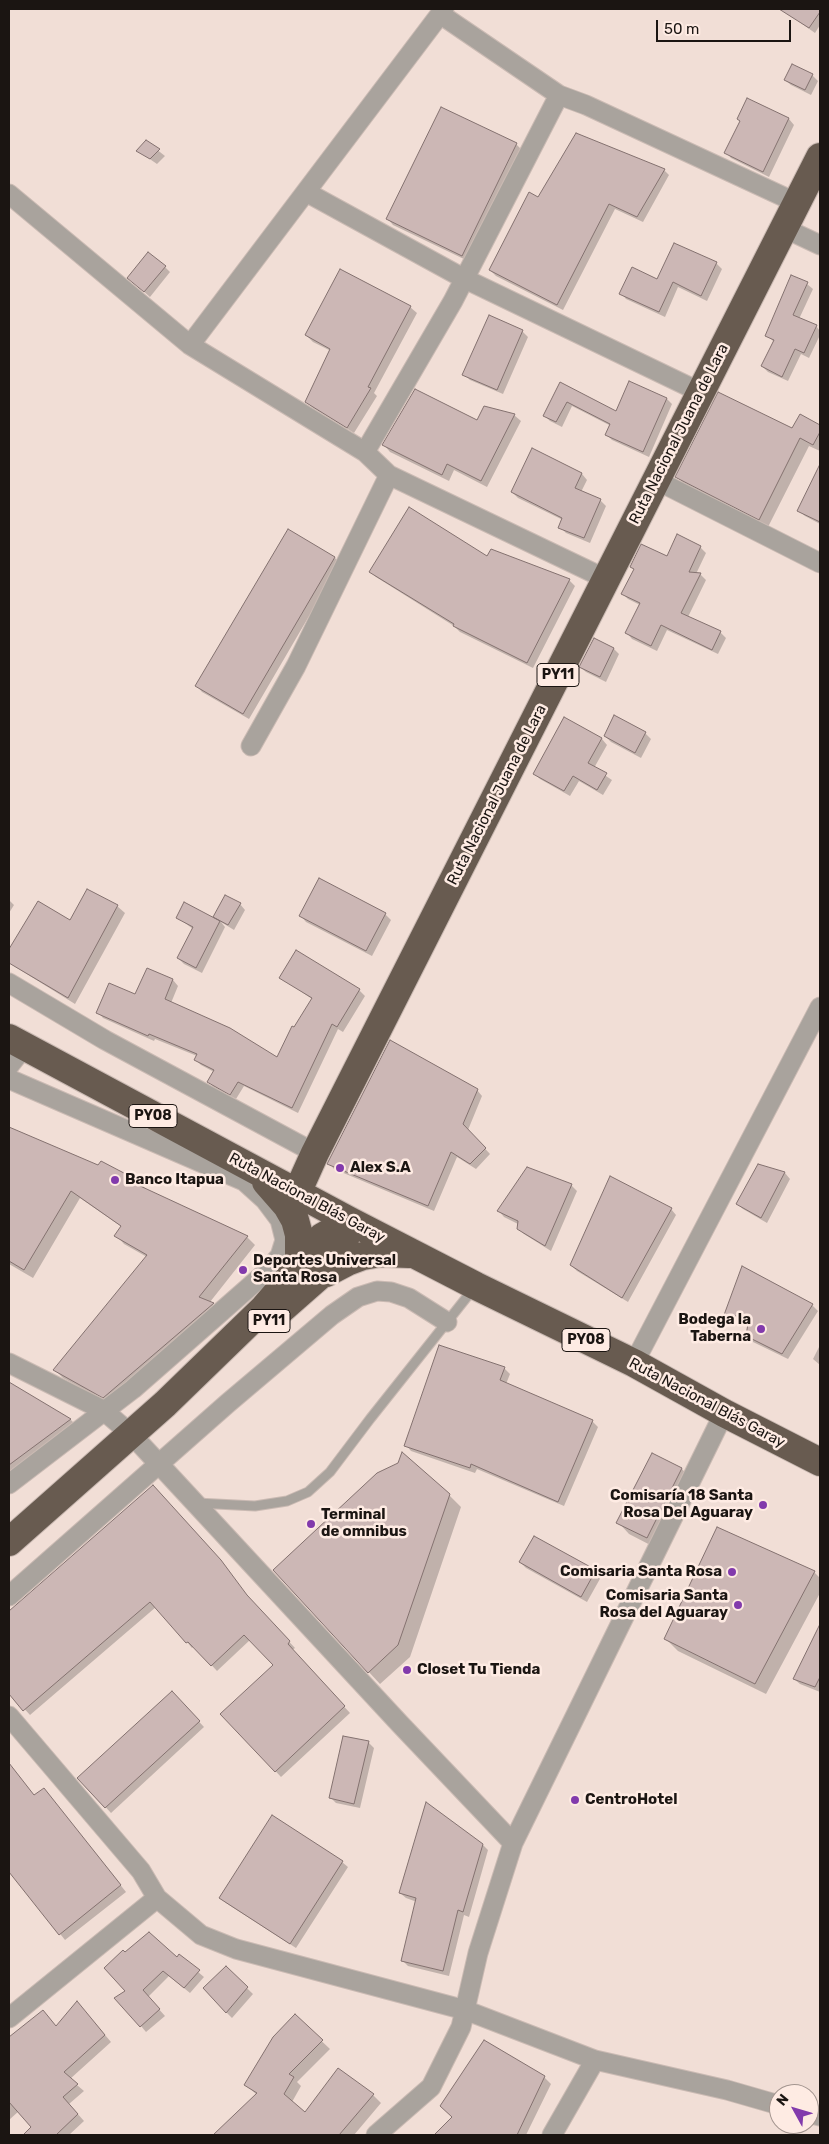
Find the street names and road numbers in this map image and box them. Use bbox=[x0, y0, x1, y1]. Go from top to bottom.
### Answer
street label: Ruta Nacional Juana de Lara bbox=[626, 341, 732, 527]
road number: PY11 bbox=[537, 664, 579, 686]
street label: Ruta Nacional Juana de Lara bbox=[444, 702, 550, 888]
road number: PY08 bbox=[129, 1104, 177, 1128]
street label: Ruta Nacional Blás Garay bbox=[226, 1149, 388, 1247]
road number: PY11 bbox=[248, 1310, 290, 1332]
road number: PY08 bbox=[562, 1328, 610, 1352]
street label: Ruta Nacional Blás Garay bbox=[626, 1354, 788, 1452]

